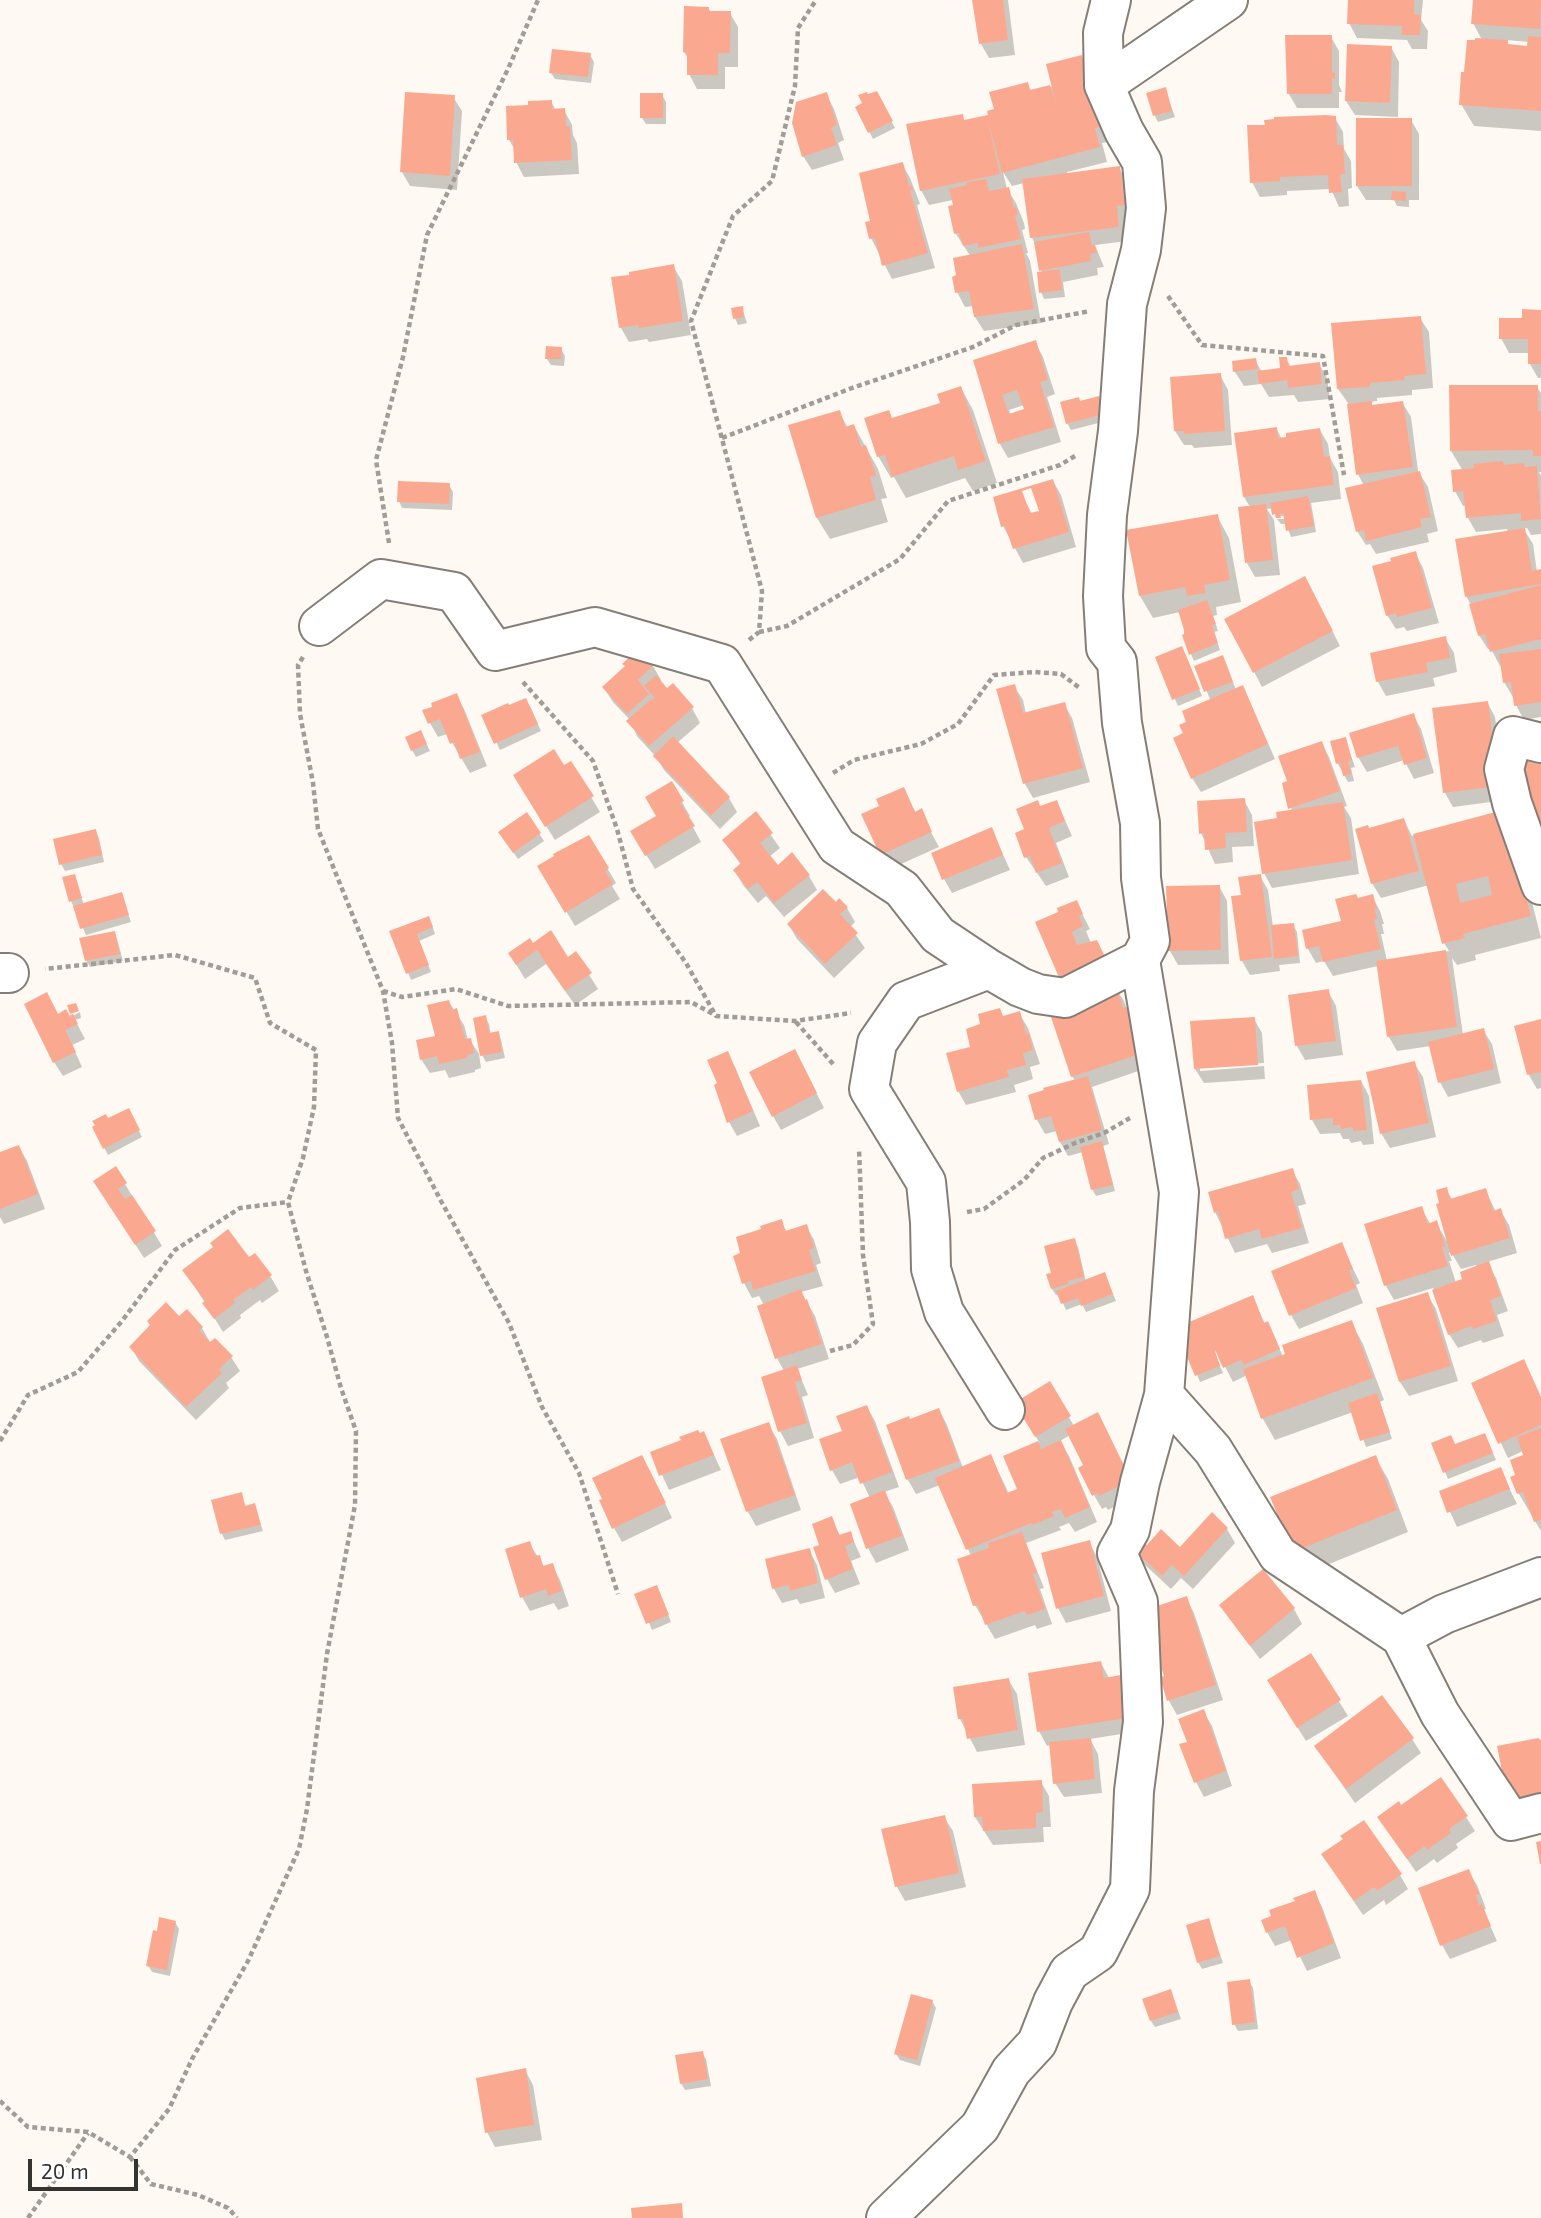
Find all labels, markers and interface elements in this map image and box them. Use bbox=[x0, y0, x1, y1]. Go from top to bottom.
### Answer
scale bar bbox=[32, 2144, 142, 2188]
text: 20 m bbox=[41, 2158, 89, 2183]

